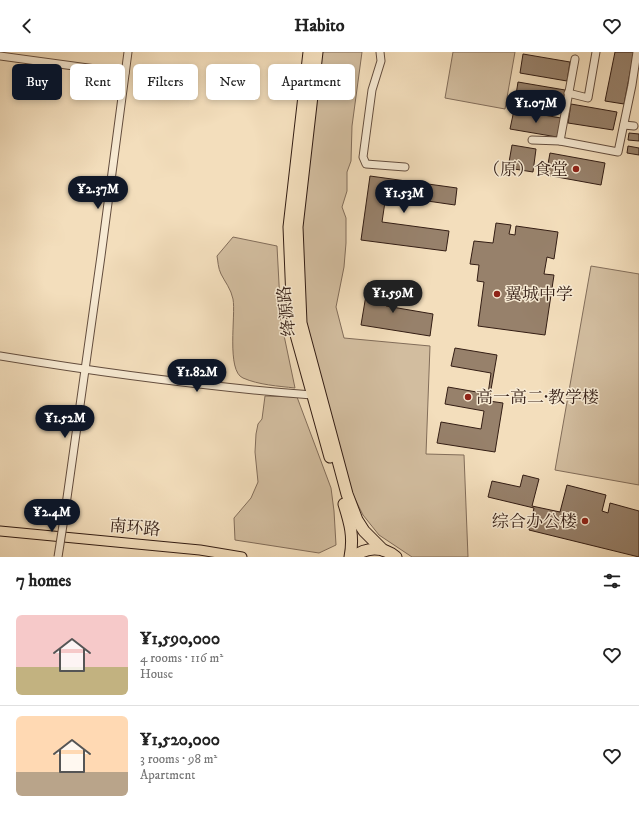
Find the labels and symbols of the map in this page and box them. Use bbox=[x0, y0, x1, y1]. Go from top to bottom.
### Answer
pin: ¥1.07M bbox=[503, 90, 569, 124]
place label: （原）食堂 bbox=[483, 159, 568, 181]
marker: （原）食堂 bbox=[571, 164, 581, 174]
pin: ¥2.37M bbox=[65, 176, 131, 210]
pin: ¥1.53M bbox=[371, 180, 437, 214]
pin: ¥1.59M bbox=[360, 280, 426, 314]
street label: 绛源路 bbox=[273, 284, 301, 337]
place label: 翼城中学 bbox=[505, 284, 573, 306]
marker: 翼城中学 bbox=[492, 289, 502, 299]
pin: ¥1.82M bbox=[164, 359, 230, 393]
place label: 高一高二·教学楼 bbox=[476, 387, 599, 409]
marker: 高一高二·教学楼 bbox=[463, 392, 473, 402]
pin: ¥1.52M bbox=[32, 405, 98, 439]
pin: ¥2.4M bbox=[24, 499, 80, 533]
place label: 综合办公楼 bbox=[492, 511, 577, 533]
street label: 南环路 bbox=[109, 515, 161, 541]
marker: 综合办公楼 bbox=[580, 516, 590, 526]

